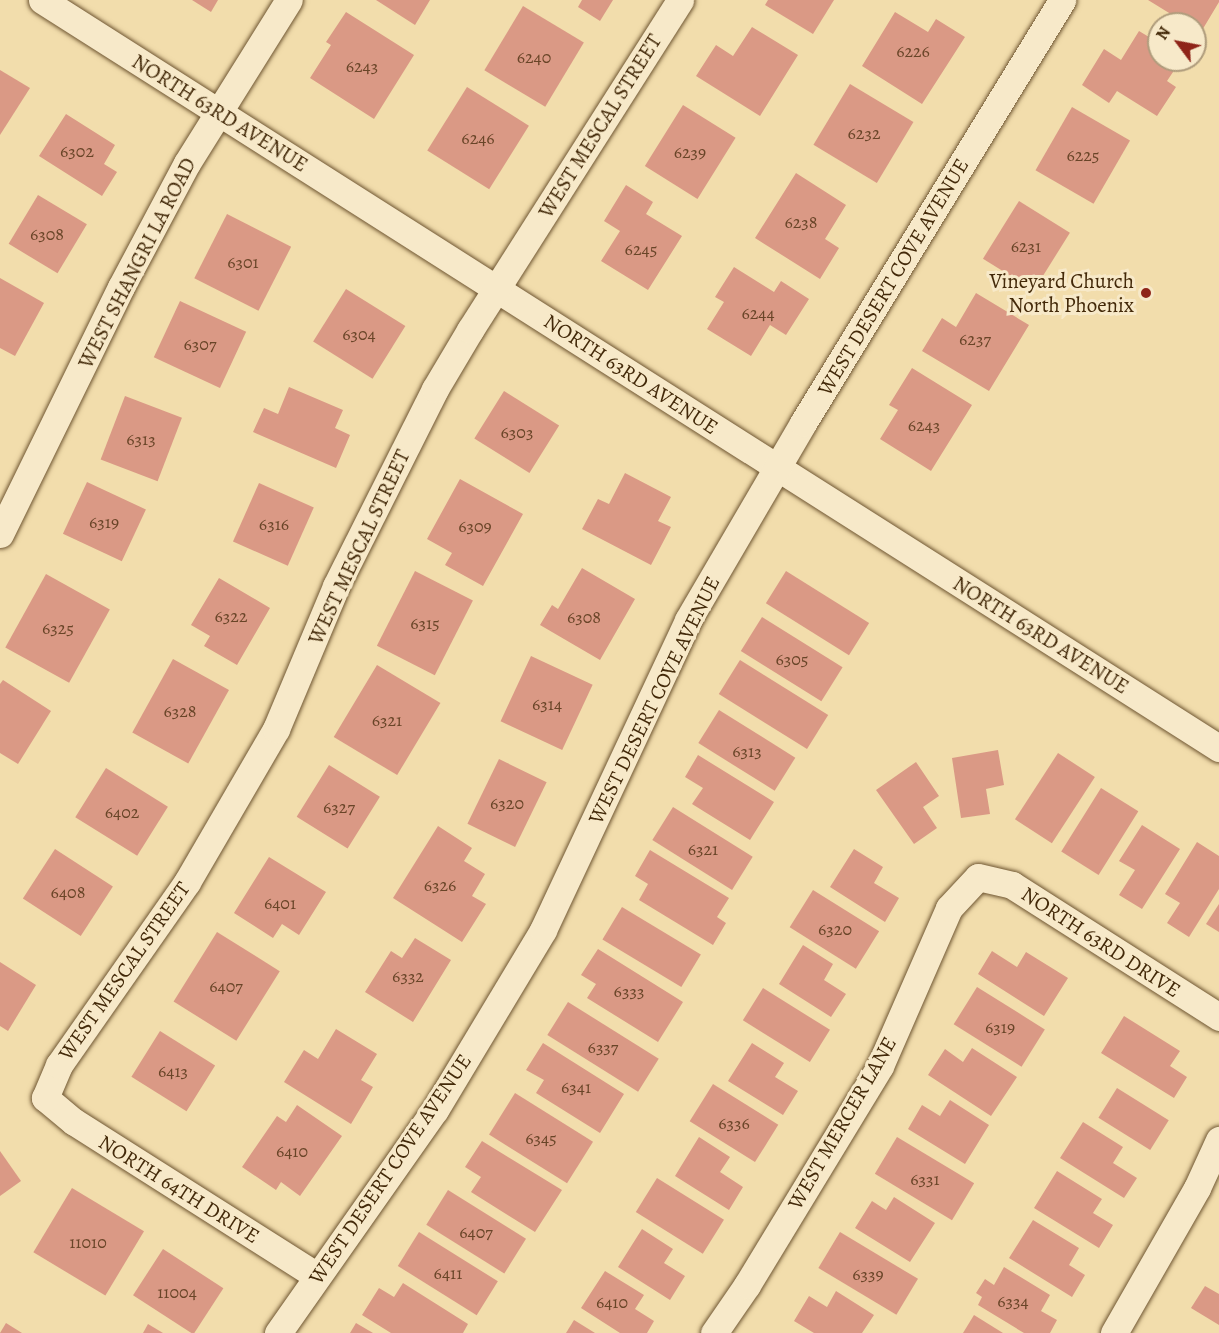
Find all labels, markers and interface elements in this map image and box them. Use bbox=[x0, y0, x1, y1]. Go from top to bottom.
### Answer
north arrow bbox=[1147, 12, 1207, 72]
text: N bbox=[1151, 23, 1176, 44]
street label: WEST MESCAL STREET bbox=[533, 29, 667, 223]
house number: 6226 bbox=[896, 40, 930, 62]
house number: 6240 bbox=[517, 46, 551, 68]
street label: NORTH 63RD AVENUE bbox=[127, 49, 313, 177]
house number: 6243 bbox=[346, 55, 378, 77]
house number: 6232 bbox=[848, 122, 880, 144]
house number: 6246 bbox=[461, 127, 495, 149]
house number: 6302 bbox=[60, 140, 94, 162]
house number: 6239 bbox=[674, 141, 706, 163]
house number: 6225 bbox=[1066, 144, 1100, 166]
street label: WEST SHANGRI LA ROAD bbox=[73, 153, 201, 373]
street label: WEST DESERT COVE AVENUE bbox=[812, 154, 974, 400]
house number: 6238 bbox=[784, 211, 818, 233]
house number: 6308 bbox=[30, 223, 64, 245]
house number: 6231 bbox=[1011, 235, 1041, 257]
house number: 6245 bbox=[625, 238, 657, 260]
house number: 6301 bbox=[227, 251, 259, 273]
place label: Vineyard Church North Phoenix bbox=[989, 268, 1134, 318]
marker: Vineyard Church North Phoenix bbox=[1139, 286, 1153, 300]
house number: 6244 bbox=[741, 302, 775, 324]
street label: NORTH 63RD AVENUE bbox=[539, 308, 723, 440]
house number: 6304 bbox=[342, 323, 376, 345]
house number: 6237 bbox=[959, 328, 991, 350]
house number: 6307 bbox=[184, 333, 216, 355]
house number: 6243 bbox=[908, 414, 940, 436]
house number: 6303 bbox=[501, 421, 533, 443]
house number: 6313 bbox=[126, 428, 156, 450]
street label: WEST MESCAL STREET bbox=[303, 446, 415, 648]
house number: 6319 bbox=[89, 511, 119, 533]
house number: 6316 bbox=[259, 513, 289, 535]
house number: 6309 bbox=[458, 515, 492, 537]
street label: NORTH 63RD AVENUE bbox=[948, 571, 1134, 699]
street label: WEST DESERT COVE AVENUE bbox=[583, 572, 725, 828]
house number: 6322 bbox=[215, 605, 247, 627]
house number: 6308 bbox=[567, 606, 601, 628]
house number: 6315 bbox=[410, 612, 440, 634]
house number: 6325 bbox=[42, 617, 74, 639]
house number: 6305 bbox=[775, 648, 809, 670]
house number: 6314 bbox=[532, 693, 562, 715]
house number: 6328 bbox=[163, 700, 197, 722]
house number: 6321 bbox=[372, 709, 402, 731]
house number: 6313 bbox=[732, 740, 762, 762]
house number: 6320 bbox=[490, 792, 524, 814]
house number: 6327 bbox=[323, 796, 355, 818]
house number: 6402 bbox=[105, 801, 139, 823]
house number: 6321 bbox=[688, 838, 718, 860]
house number: 6326 bbox=[424, 874, 456, 896]
street label: WEST MESCAL STREET bbox=[53, 877, 195, 1065]
house number: 6408 bbox=[51, 881, 85, 903]
street label: NORTH 63RD DRIVE bbox=[1017, 881, 1185, 1003]
house number: 6401 bbox=[264, 892, 296, 914]
house number: 6320 bbox=[818, 918, 852, 940]
house number: 6332 bbox=[392, 965, 424, 987]
house number: 6407 bbox=[209, 975, 243, 997]
house number: 6333 bbox=[614, 980, 644, 1002]
house number: 6319 bbox=[985, 1016, 1015, 1038]
street label: WEST MERCER LANE bbox=[782, 1032, 902, 1214]
house number: 6337 bbox=[588, 1036, 618, 1058]
street label: WEST DESERT COVE AVENUE bbox=[303, 1049, 477, 1289]
house number: 6413 bbox=[158, 1060, 188, 1082]
house number: 6341 bbox=[561, 1076, 591, 1098]
house number: 6336 bbox=[718, 1112, 750, 1134]
house number: 6345 bbox=[525, 1127, 557, 1149]
street label: NORTH 64TH DRIVE bbox=[94, 1129, 264, 1249]
house number: 6410 bbox=[276, 1140, 308, 1162]
house number: 6331 bbox=[910, 1168, 940, 1190]
house number: 6407 bbox=[459, 1221, 493, 1243]
house number: 11010 bbox=[69, 1231, 107, 1253]
house number: 6411 bbox=[434, 1262, 462, 1284]
house number: 6339 bbox=[852, 1263, 884, 1285]
house number: 11004 bbox=[157, 1281, 197, 1303]
house number: 6334 bbox=[997, 1290, 1029, 1312]
house number: 6410 bbox=[596, 1291, 628, 1313]

